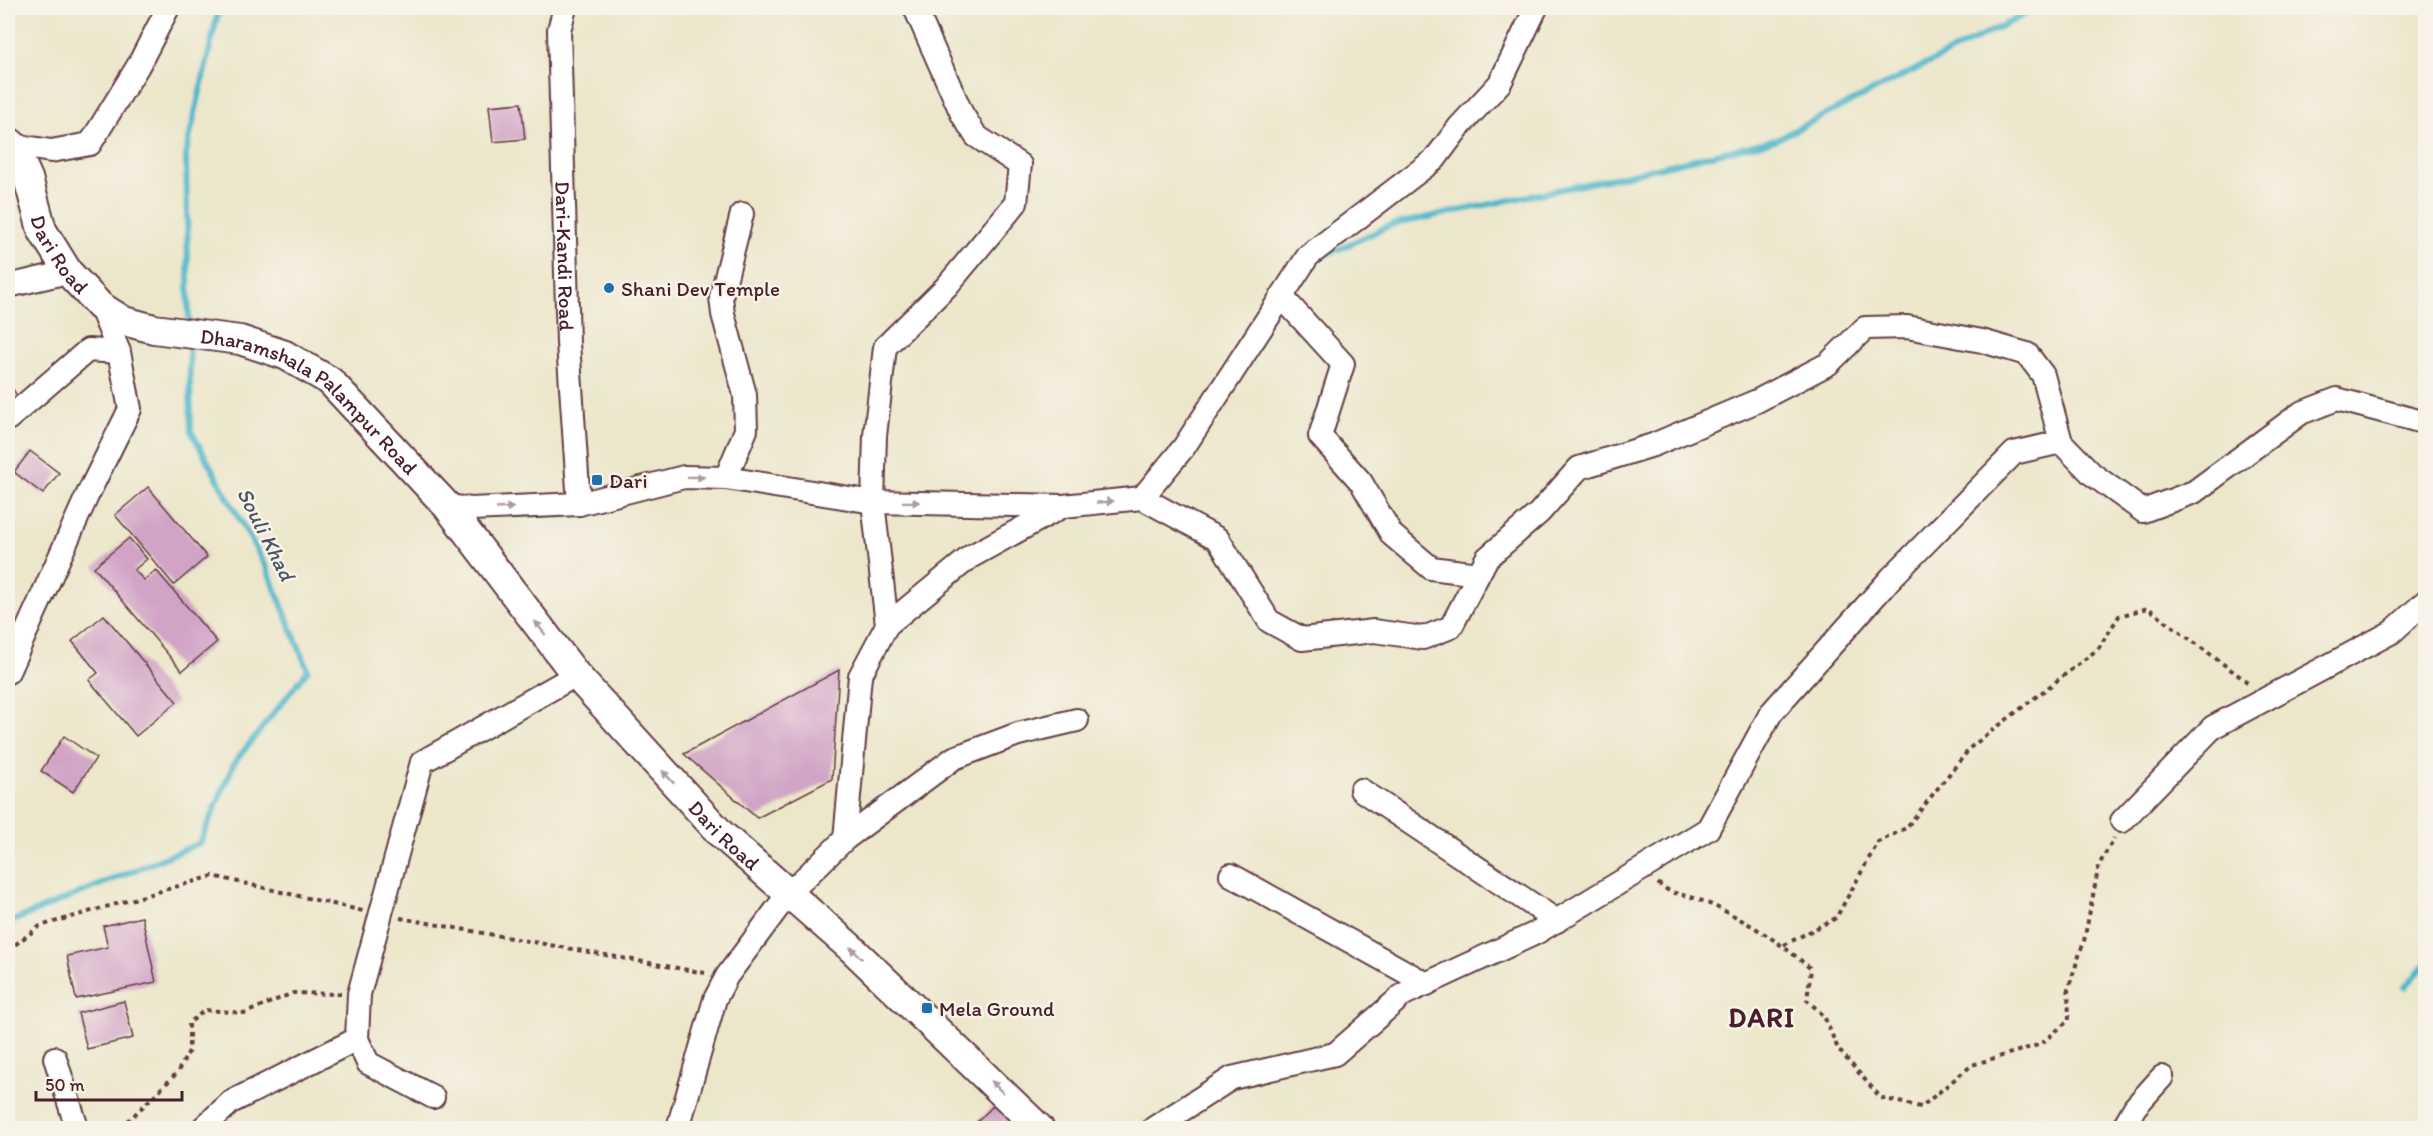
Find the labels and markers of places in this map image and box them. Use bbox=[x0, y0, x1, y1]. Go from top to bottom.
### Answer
place label: Shani Dev Temple bbox=[621, 276, 780, 301]
marker: Shani Dev Temple bbox=[602, 281, 616, 295]
place label: Dari bbox=[609, 468, 648, 493]
marker: Dari bbox=[590, 473, 604, 487]
place label: Mela Ground bbox=[939, 996, 1055, 1021]
marker: Mela Ground bbox=[920, 1001, 934, 1015]

